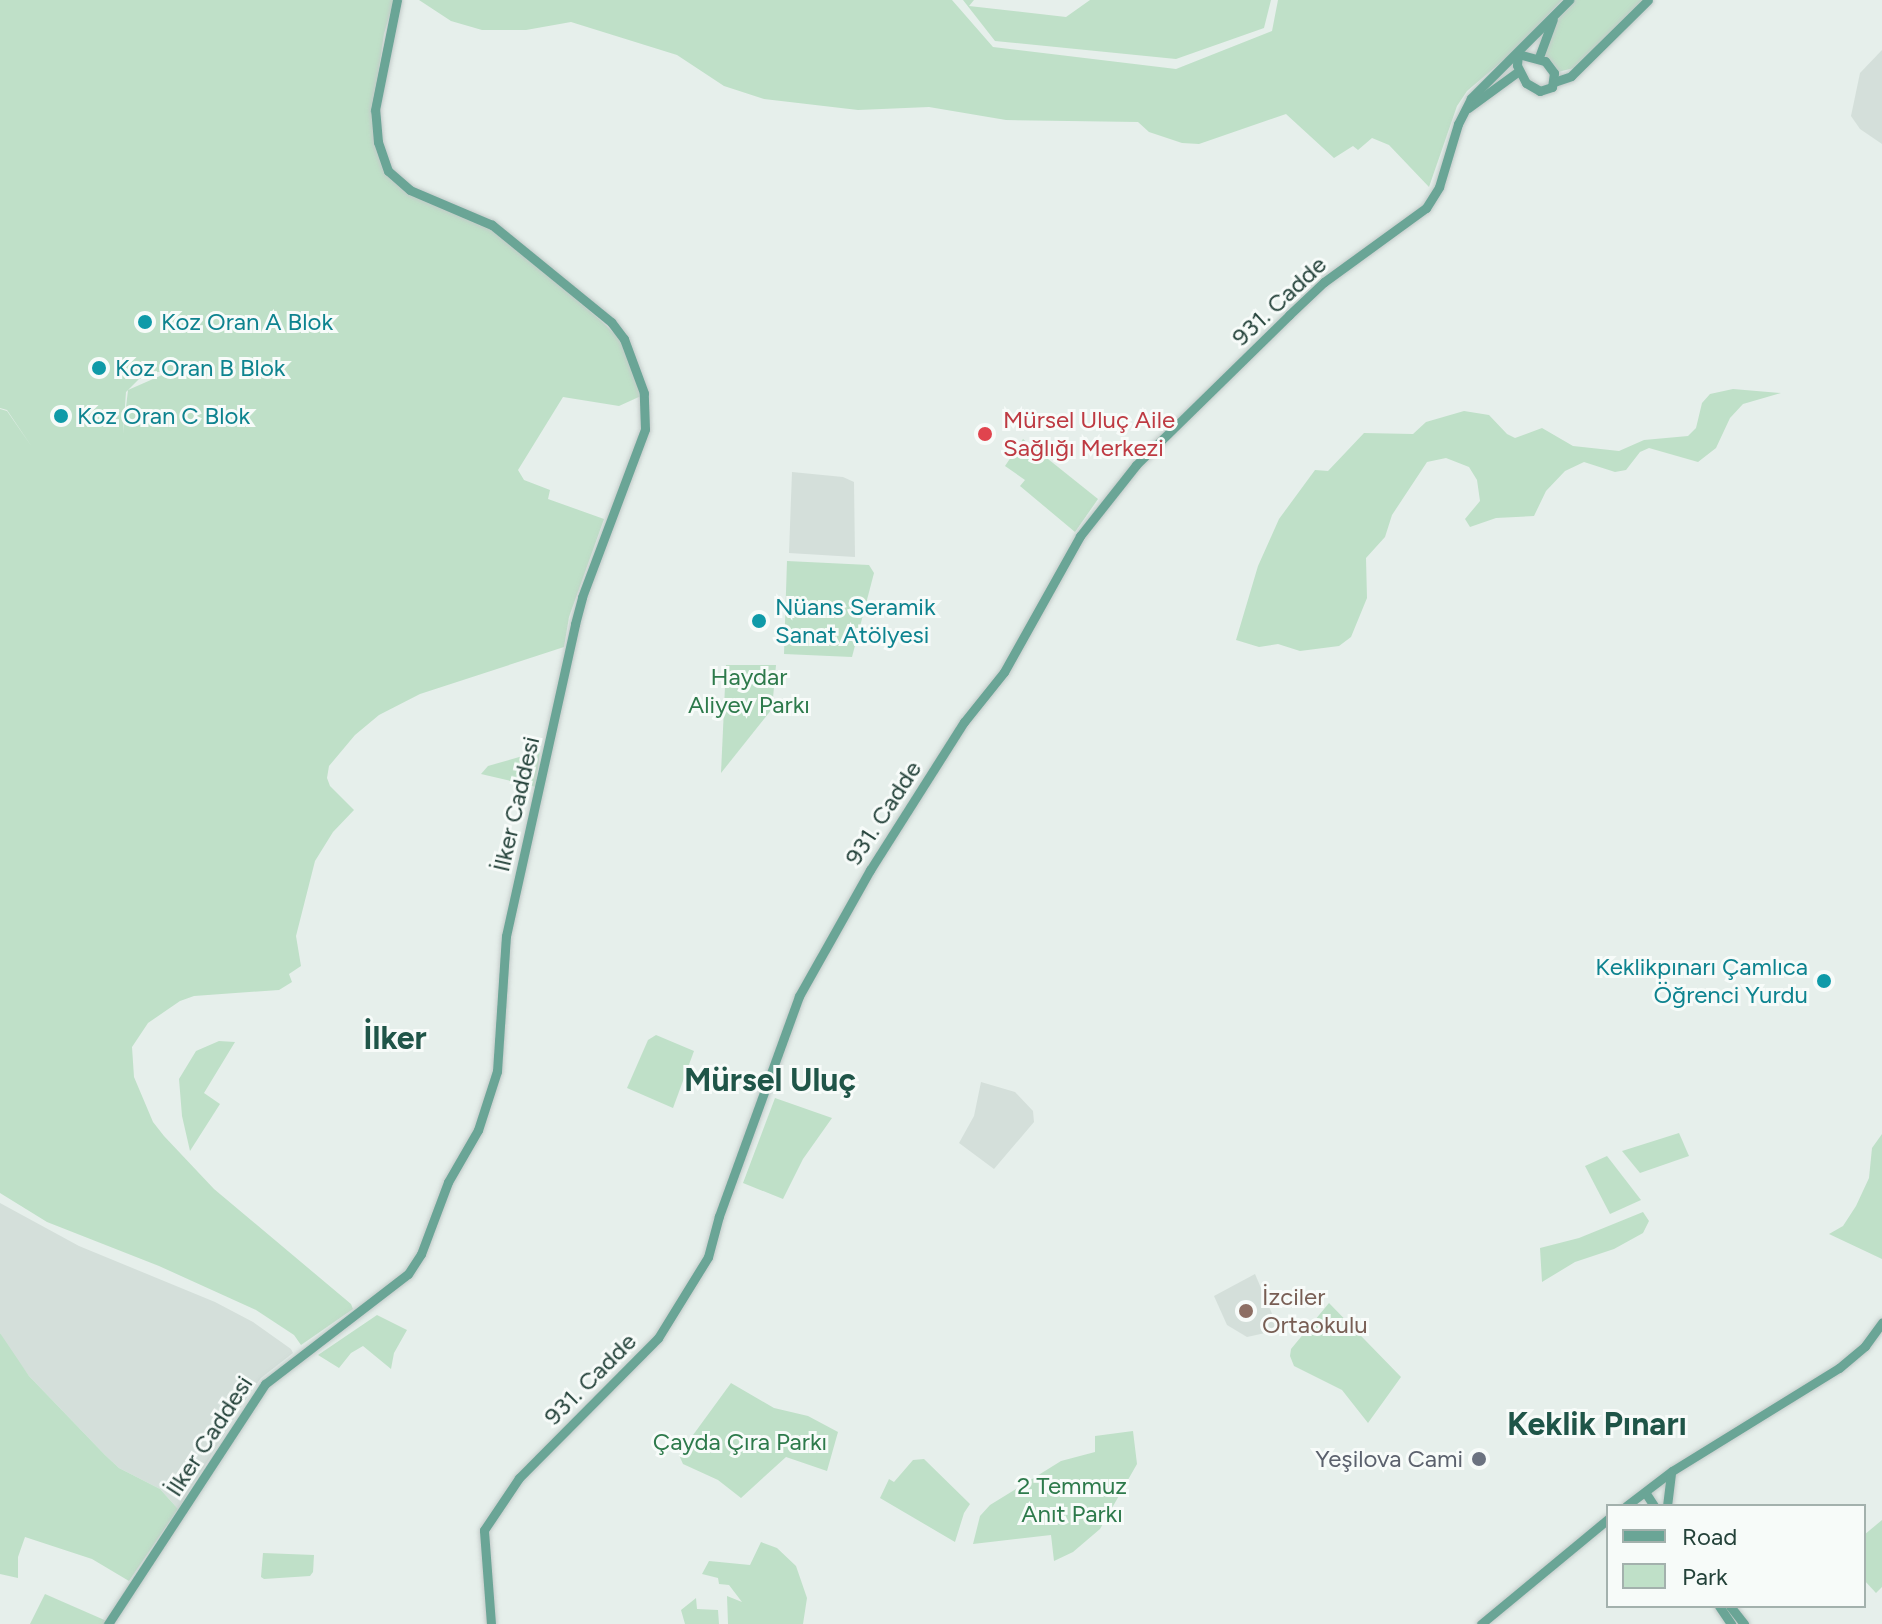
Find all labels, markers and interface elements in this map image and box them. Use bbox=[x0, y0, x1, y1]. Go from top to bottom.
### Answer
street label: 931. Cadde bbox=[1226, 250, 1332, 352]
place label: Koz Oran A Blok bbox=[161, 308, 333, 336]
marker: Koz Oran A Blok bbox=[136, 313, 154, 331]
place label: Koz Oran B Blok bbox=[115, 354, 285, 382]
marker: Koz Oran B Blok bbox=[90, 359, 108, 377]
place label: Koz Oran C Blok bbox=[77, 402, 250, 430]
place label: Mürsel Uluç Aile Sağlığı Merkezi bbox=[1003, 406, 1175, 462]
marker: Koz Oran C Blok bbox=[52, 407, 70, 425]
marker: Mürsel Uluç Aile Sağlığı Merkezi bbox=[974, 423, 996, 445]
place label: Nüans Seramik Sanat Atölyesi bbox=[775, 593, 936, 649]
marker: Nüans Seramik Sanat Atölyesi bbox=[750, 612, 768, 630]
park label: Haydar Aliyev Parkı bbox=[688, 663, 810, 719]
street label: İlker Caddesi bbox=[486, 734, 546, 874]
street label: 931. Cadde bbox=[839, 756, 927, 870]
place label: Keklikpınarı Çamlıca Öğrenci Yurdu bbox=[1595, 953, 1808, 1009]
marker: Keklikpınarı Çamlıca Öğrenci Yurdu bbox=[1815, 972, 1833, 990]
district label: İlker bbox=[363, 1019, 427, 1057]
district label: Mürsel Uluç bbox=[684, 1061, 856, 1099]
place label: İzciler Ortaokulu bbox=[1262, 1283, 1368, 1339]
marker: İzciler Ortaokulu bbox=[1237, 1302, 1255, 1320]
street label: 931. Cadde bbox=[538, 1327, 642, 1431]
street label: İlker Caddesi bbox=[159, 1370, 259, 1502]
district label: Keklik Pınarı bbox=[1507, 1405, 1687, 1443]
park label: Çayda Çıra Parkı bbox=[653, 1428, 827, 1456]
place label: Yeşilova Cami bbox=[1315, 1445, 1463, 1473]
marker: Yeşilova Cami bbox=[1470, 1450, 1488, 1468]
park label: 2 Temmuz Anıt Parkı bbox=[1017, 1472, 1127, 1528]
legend bbox=[1606, 1504, 1866, 1608]
text: Road bbox=[1682, 1522, 1737, 1551]
text: Park bbox=[1682, 1562, 1728, 1591]

